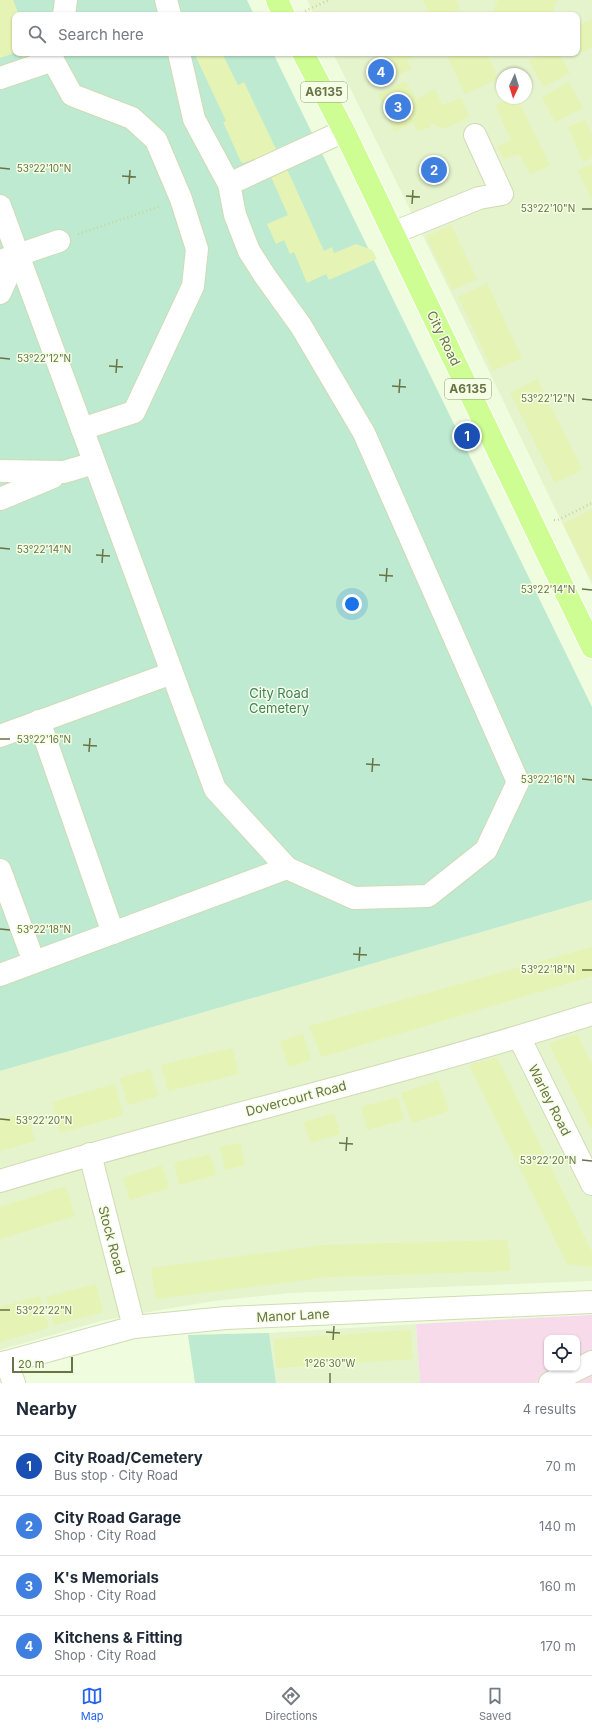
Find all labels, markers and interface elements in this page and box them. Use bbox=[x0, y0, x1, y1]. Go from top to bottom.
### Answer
search box bbox=[12, 12, 580, 56]
icon: search bbox=[26, 23, 48, 45]
text: Search here bbox=[58, 25, 144, 44]
pin: 4 bbox=[368, 57, 394, 87]
north arrow bbox=[496, 68, 532, 104]
road number: A6135 bbox=[301, 82, 347, 102]
pin: 3 bbox=[385, 92, 411, 122]
pin: 2 bbox=[421, 155, 447, 185]
text: 53°22'10"N bbox=[17, 162, 71, 174]
text: 53°22'10"N bbox=[521, 202, 575, 214]
street label: City Road bbox=[424, 308, 464, 368]
text: 53°22'12"N bbox=[17, 352, 71, 364]
road number: A6135 bbox=[445, 379, 491, 399]
text: 53°22'12"N bbox=[521, 392, 575, 404]
pin: 1 bbox=[454, 421, 480, 451]
text: 53°22'14"N bbox=[17, 543, 71, 555]
text: 53°22'14"N bbox=[521, 583, 575, 595]
your location bbox=[342, 594, 362, 614]
park label: City Road Cemetery bbox=[249, 685, 309, 716]
text: 53°22'16"N bbox=[17, 733, 71, 745]
text: 53°22'16"N bbox=[521, 773, 575, 785]
text: 53°22'18"N bbox=[17, 923, 71, 935]
text: 53°22'18"N bbox=[521, 963, 575, 975]
street label: Warley Road bbox=[525, 1062, 575, 1138]
street label: Dovercourt Road bbox=[244, 1077, 348, 1119]
text: 53°22'20"N bbox=[16, 1114, 72, 1126]
text: 53°22'20"N bbox=[520, 1154, 576, 1166]
street label: Stock Road bbox=[95, 1204, 129, 1276]
text: 53°22'22"N bbox=[16, 1304, 72, 1316]
street label: Manor Lane bbox=[256, 1305, 330, 1325]
map controls bbox=[544, 1335, 580, 1371]
button: locate bbox=[544, 1335, 580, 1371]
scale bar bbox=[12, 1355, 73, 1374]
text: 20 m bbox=[18, 1357, 44, 1371]
text: 1°26'30"W bbox=[305, 1357, 356, 1369]
text: Nearby bbox=[16, 1399, 77, 1419]
text: 4 results bbox=[523, 1401, 576, 1417]
text: City Road/Cemetery bbox=[54, 1448, 203, 1467]
text: 1 bbox=[26, 1458, 32, 1474]
text: 70 m bbox=[546, 1458, 576, 1474]
text: Bus stop · City Road bbox=[54, 1467, 178, 1483]
text: City Road Garage bbox=[54, 1508, 181, 1527]
text: 2 bbox=[25, 1518, 33, 1534]
text: 140 m bbox=[539, 1518, 576, 1534]
text: Shop · City Road bbox=[54, 1527, 156, 1543]
text: K's Memorials bbox=[54, 1568, 159, 1587]
text: 3 bbox=[25, 1578, 33, 1594]
text: 160 m bbox=[539, 1578, 576, 1594]
text: Shop · City Road bbox=[54, 1587, 156, 1603]
text: Kitchens & Fitting bbox=[54, 1628, 183, 1647]
text: 4 bbox=[25, 1638, 33, 1654]
text: 170 m bbox=[540, 1638, 576, 1654]
text: Shop · City Road bbox=[54, 1647, 156, 1663]
tab: Map bbox=[81, 1685, 104, 1723]
tab: Directions bbox=[265, 1685, 318, 1723]
tab: Saved bbox=[479, 1685, 511, 1723]

